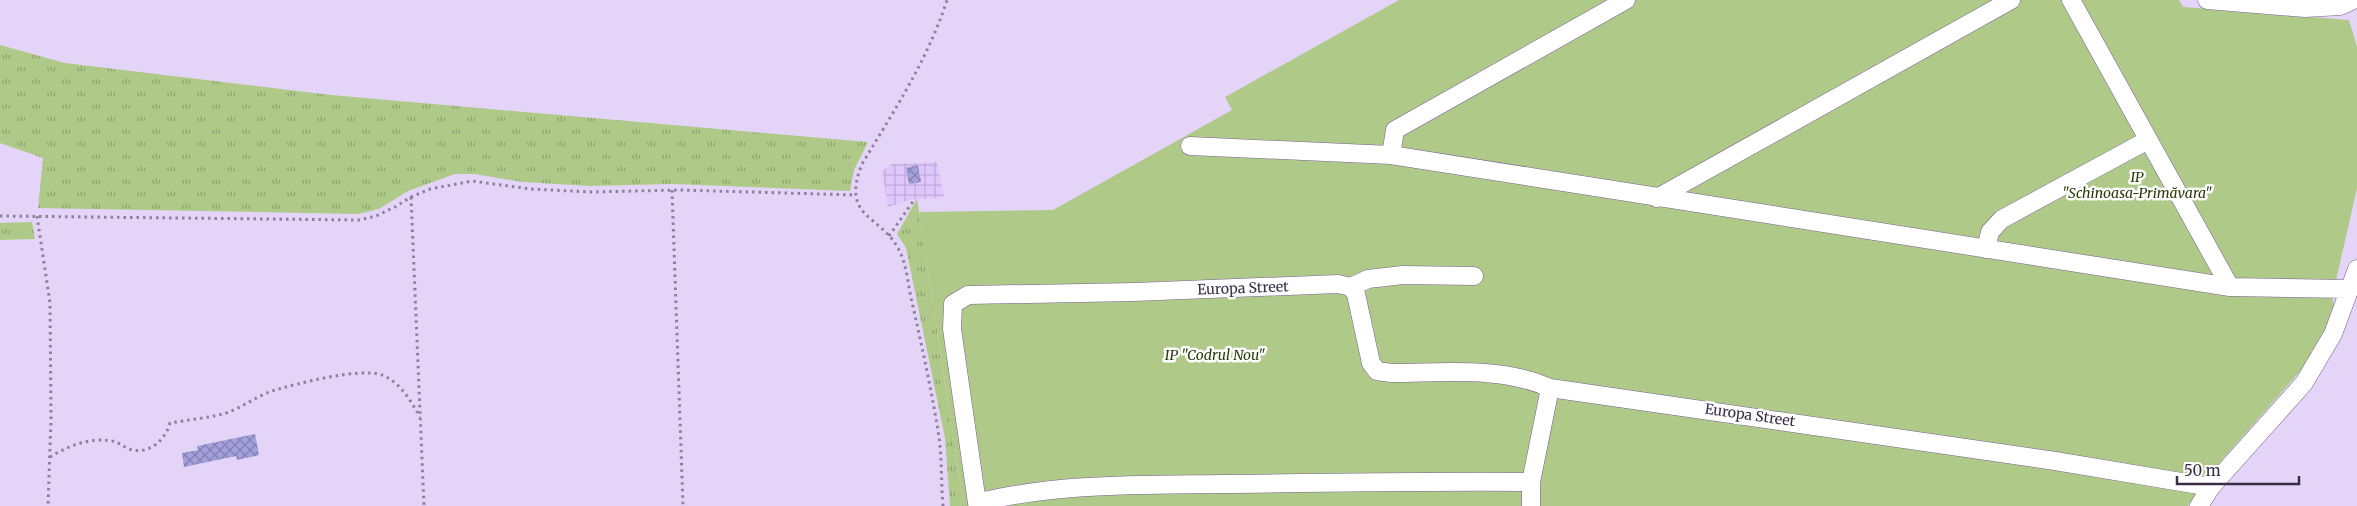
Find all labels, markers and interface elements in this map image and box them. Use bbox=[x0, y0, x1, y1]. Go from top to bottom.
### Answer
park label: IP "Schinoasa-Primăvara" bbox=[2062, 168, 2212, 202]
street label: Europa Street bbox=[1197, 277, 1289, 299]
park label: IP "Codrul Nou" bbox=[1165, 346, 1265, 364]
street label: Europa Street bbox=[1704, 400, 1797, 430]
scale bar bbox=[2177, 454, 2300, 486]
text: 50 m bbox=[2184, 461, 2221, 480]

